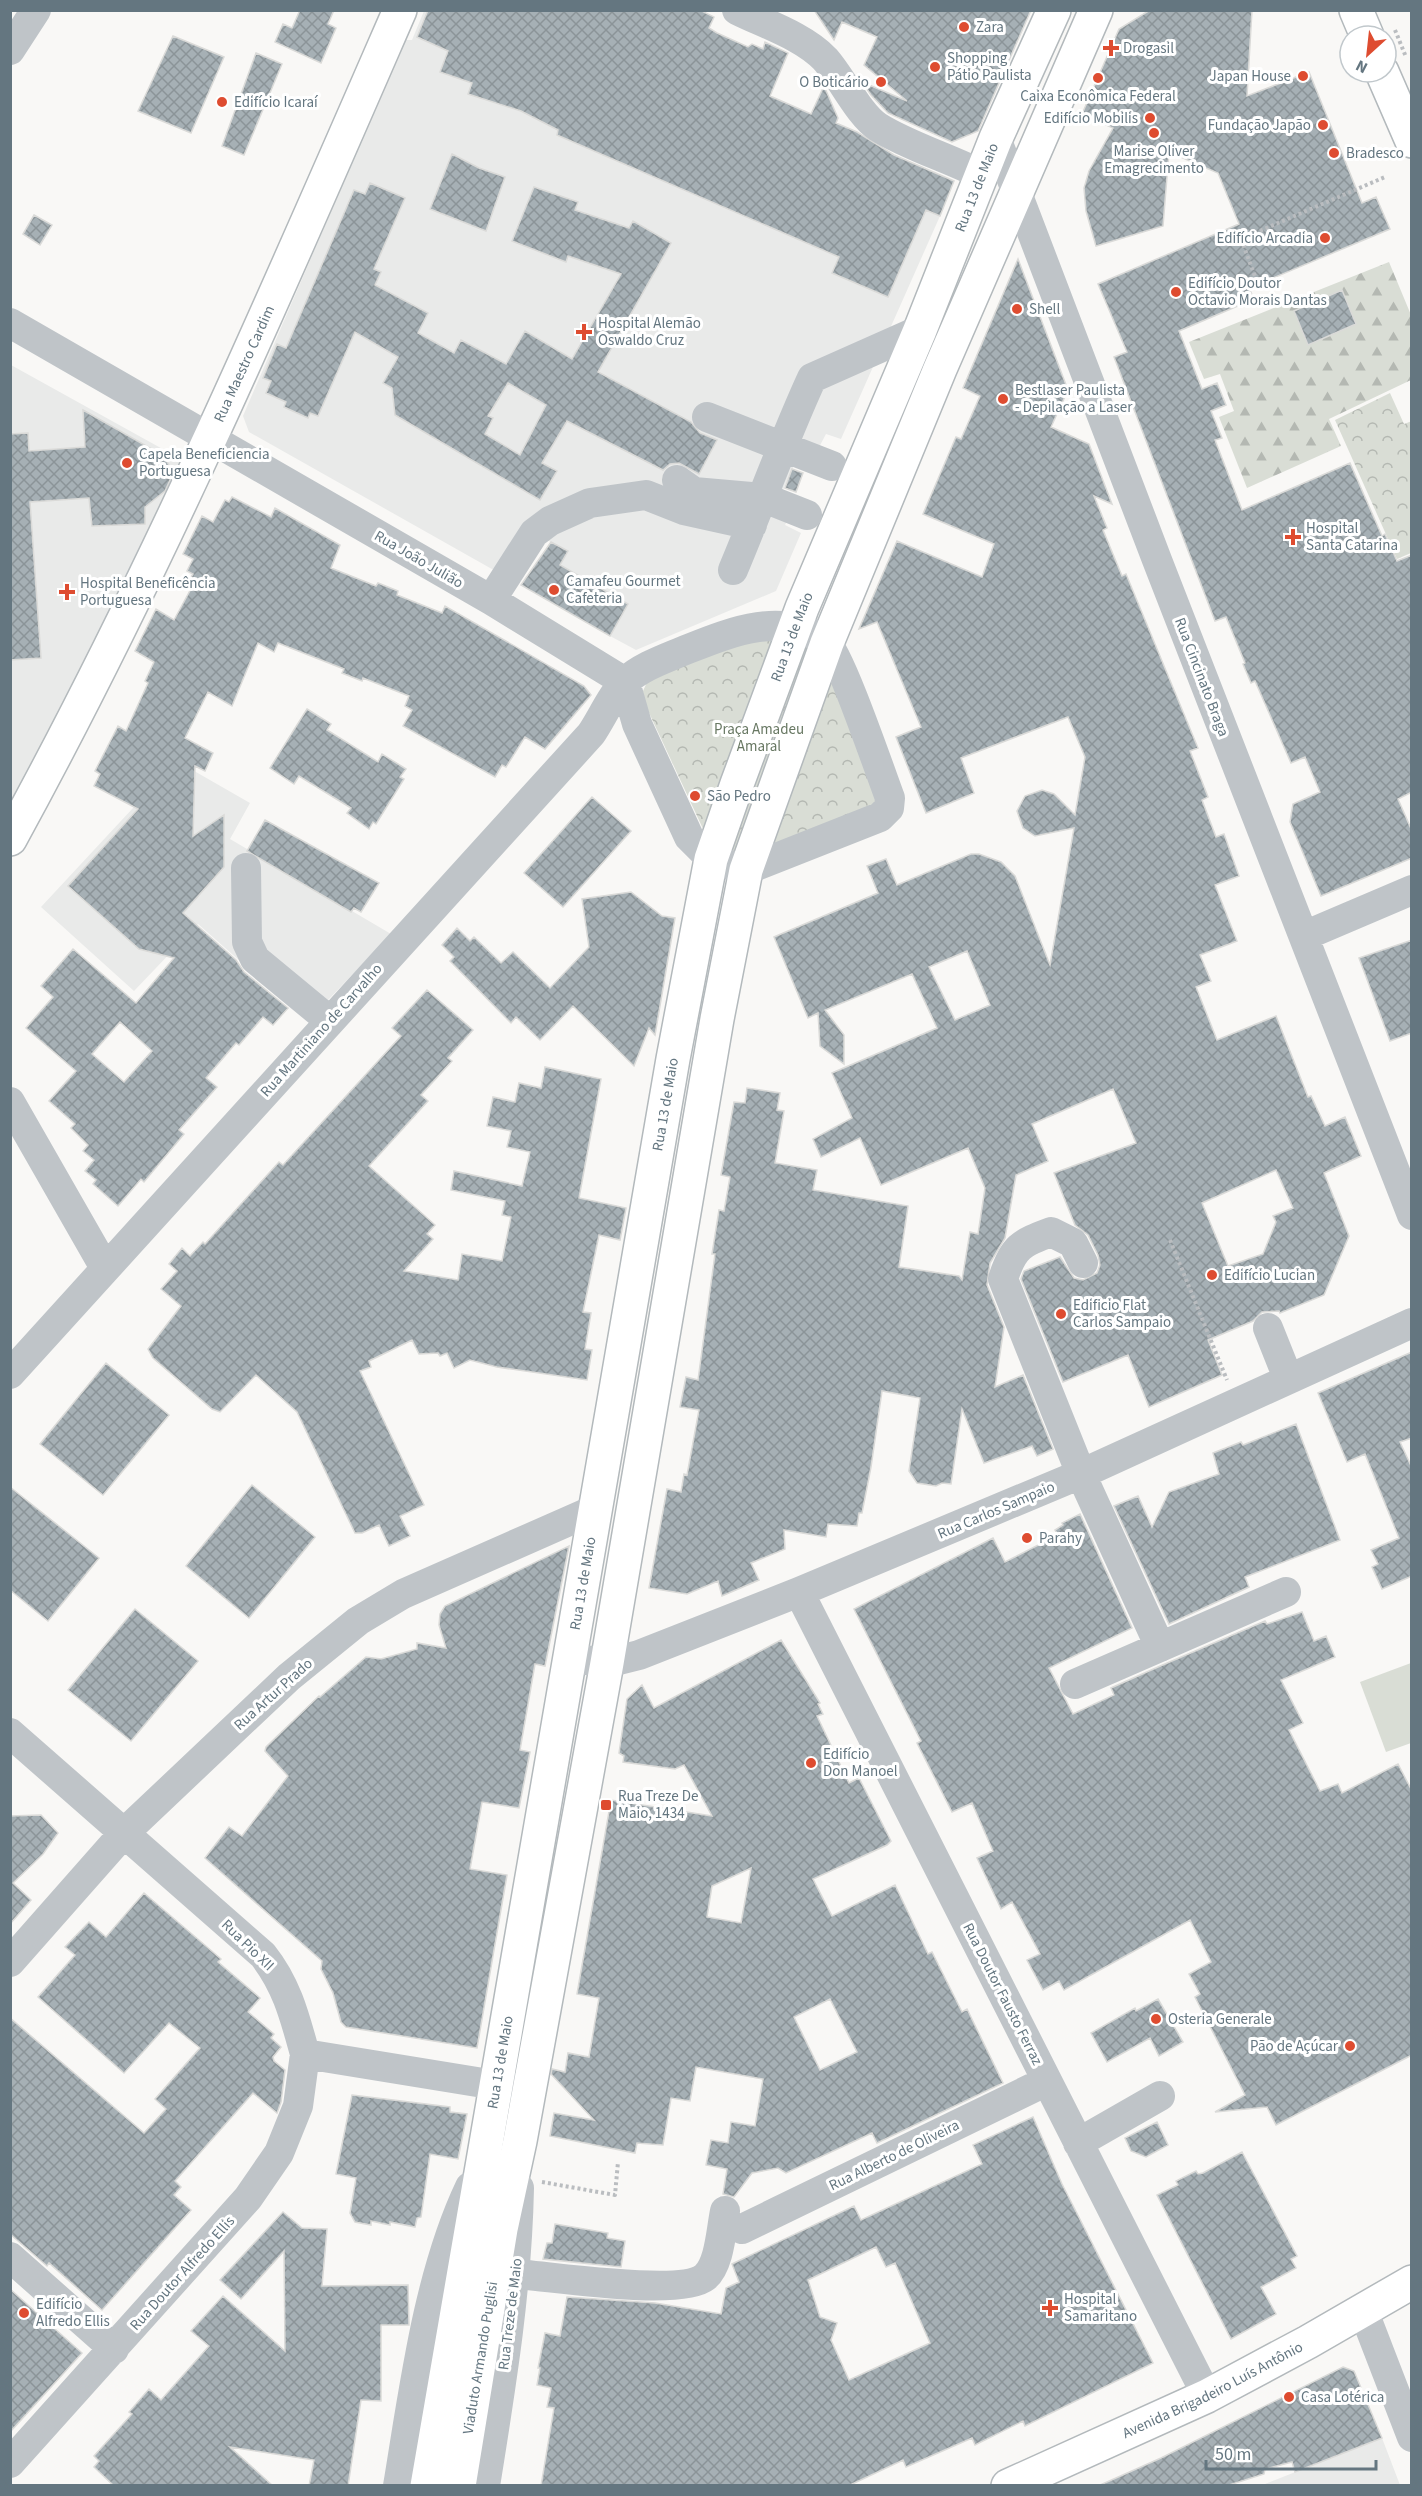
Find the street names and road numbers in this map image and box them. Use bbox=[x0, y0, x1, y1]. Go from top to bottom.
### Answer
street label: Rua 13 de Maio bbox=[950, 140, 1004, 235]
street label: Rua Maestro Cardim bbox=[209, 302, 280, 426]
street label: Rua João Julião bbox=[370, 525, 467, 593]
street label: Rua 13 de Maio bbox=[766, 589, 819, 685]
street label: Rua Cincinato Braga bbox=[1169, 615, 1234, 740]
street label: Rua Martiniano de Carvalho bbox=[256, 959, 387, 1102]
street label: Rua 13 de Maio bbox=[647, 1056, 684, 1153]
street label: Rua Carlos Sampaio bbox=[934, 1476, 1058, 1545]
street label: Rua 13 de Maio bbox=[565, 1535, 601, 1632]
street label: Rua Artur Prado bbox=[229, 1653, 317, 1735]
street label: Rua Pio XII bbox=[217, 1915, 279, 1976]
street label: Rua Doutor Fausto Ferraz bbox=[958, 1919, 1048, 2069]
street label: Rua 13 de Maio bbox=[482, 2014, 519, 2111]
street label: Rua Alberto de Oliveira bbox=[825, 2115, 963, 2196]
street label: Rua Doutor Alfredo Ellis bbox=[125, 2211, 240, 2335]
street label: Rua Treze de Maio bbox=[493, 2257, 528, 2371]
street label: Viaduto Armando Puglisi bbox=[458, 2280, 503, 2436]
street label: Avenida Brigadeiro Luís Antônio bbox=[1119, 2337, 1307, 2444]

